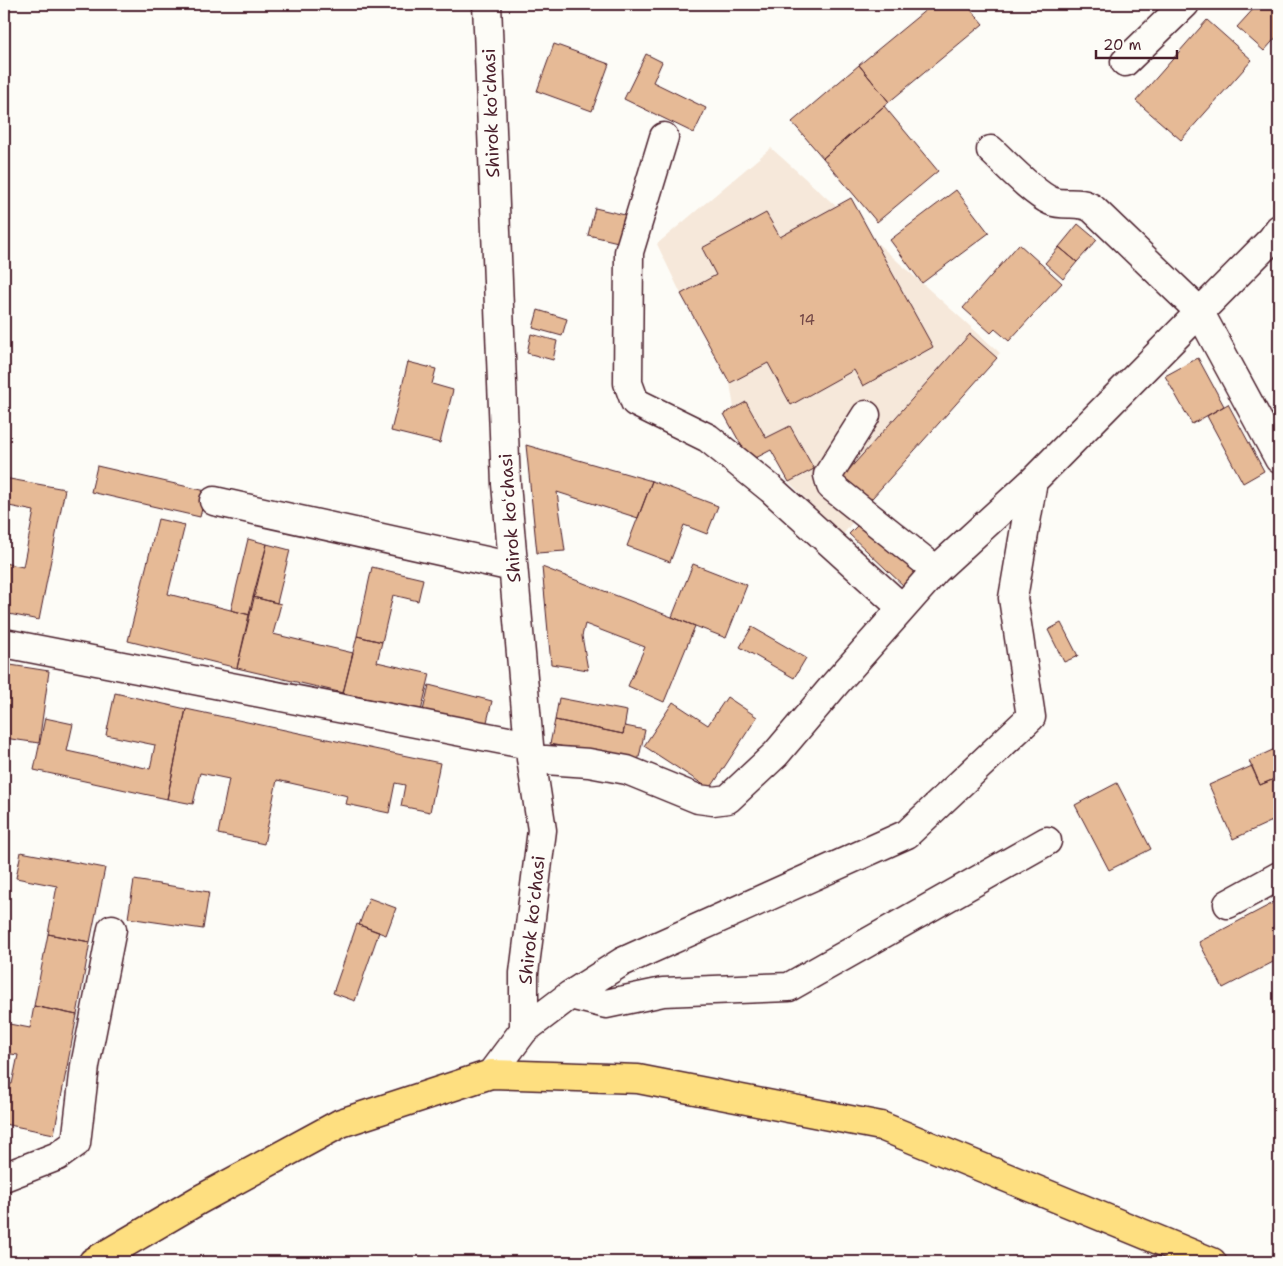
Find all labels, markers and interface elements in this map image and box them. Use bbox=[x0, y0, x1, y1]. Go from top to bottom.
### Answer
scale bar bbox=[1096, 28, 1177, 60]
text: 20 m bbox=[1103, 35, 1142, 55]
street label: Shirok koʻchasi bbox=[477, 48, 505, 178]
house number: 14 bbox=[799, 310, 815, 330]
street label: Shirok koʻchasi bbox=[494, 453, 526, 583]
street label: Shirok koʻchasi bbox=[513, 854, 551, 986]

